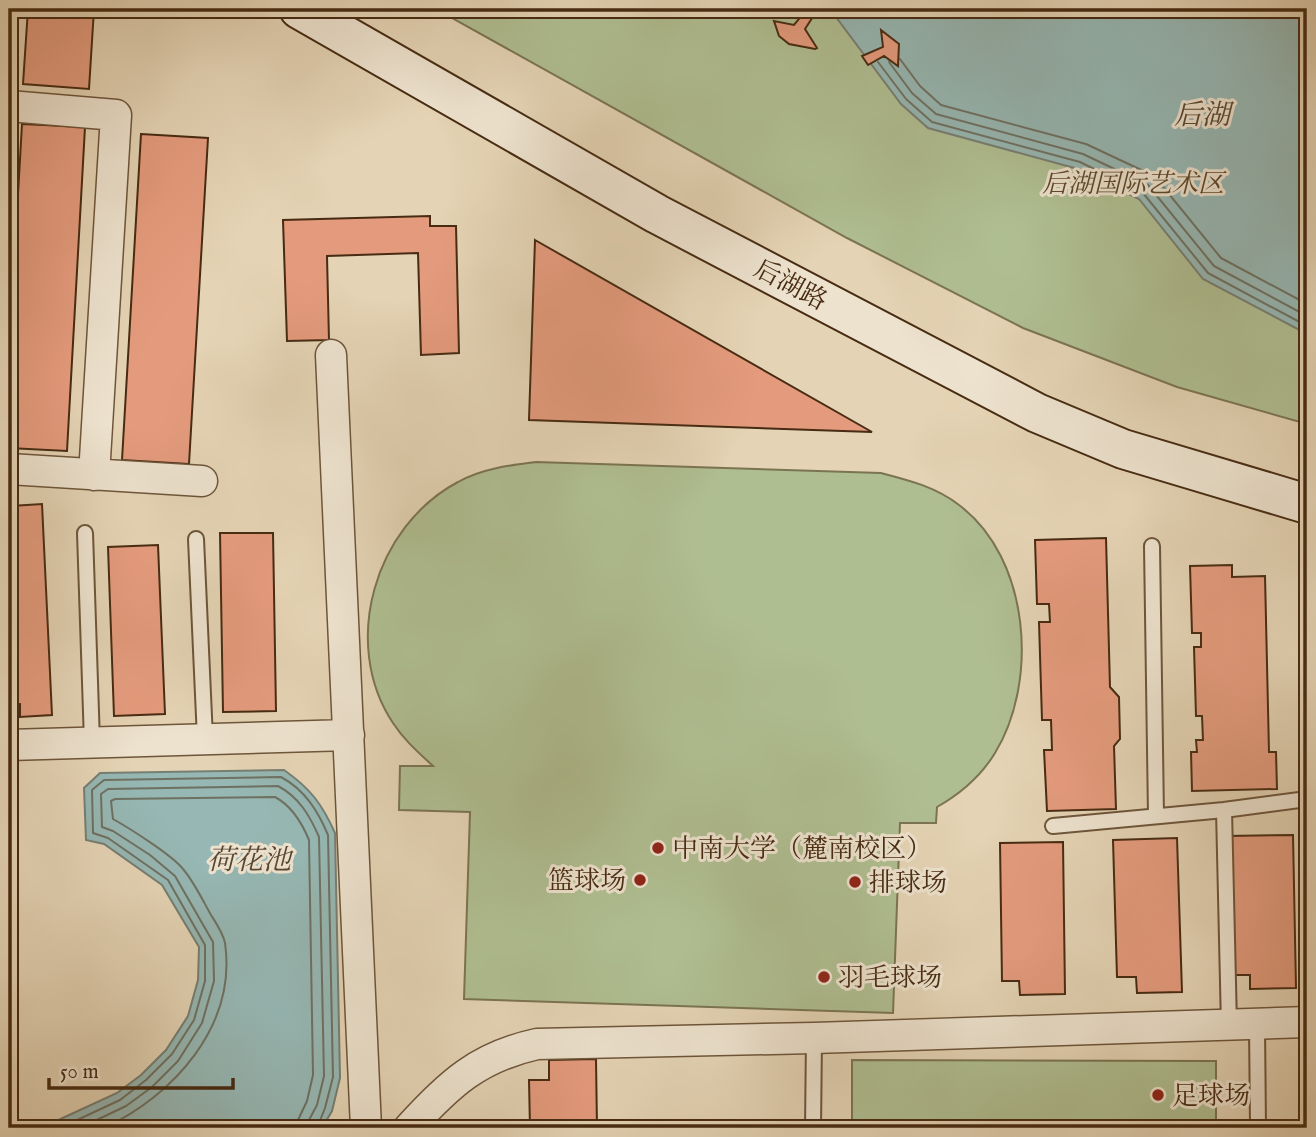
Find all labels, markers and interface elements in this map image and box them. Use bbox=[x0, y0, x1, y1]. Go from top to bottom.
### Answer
water label: 后湖 bbox=[1174, 99, 1235, 134]
park label: 后湖国际艺术区 bbox=[1042, 168, 1227, 201]
street label: 后湖路 bbox=[748, 252, 832, 318]
place label: 中南大学（麓南校区） bbox=[672, 833, 932, 866]
marker: 中南大学（麓南校区） bbox=[650, 840, 666, 856]
water label: 荷花池 bbox=[207, 844, 294, 879]
place label: 篮球场 bbox=[548, 865, 626, 898]
place label: 排球场 bbox=[869, 867, 947, 900]
marker: 篮球场 bbox=[632, 872, 648, 888]
marker: 排球场 bbox=[847, 874, 863, 890]
place label: 羽毛球场 bbox=[838, 962, 942, 995]
marker: 羽毛球场 bbox=[816, 969, 832, 985]
scale bar bbox=[49, 1046, 233, 1090]
text: 50 m bbox=[60, 1059, 99, 1086]
place label: 足球场 bbox=[1172, 1080, 1250, 1113]
marker: 足球场 bbox=[1150, 1087, 1166, 1103]

